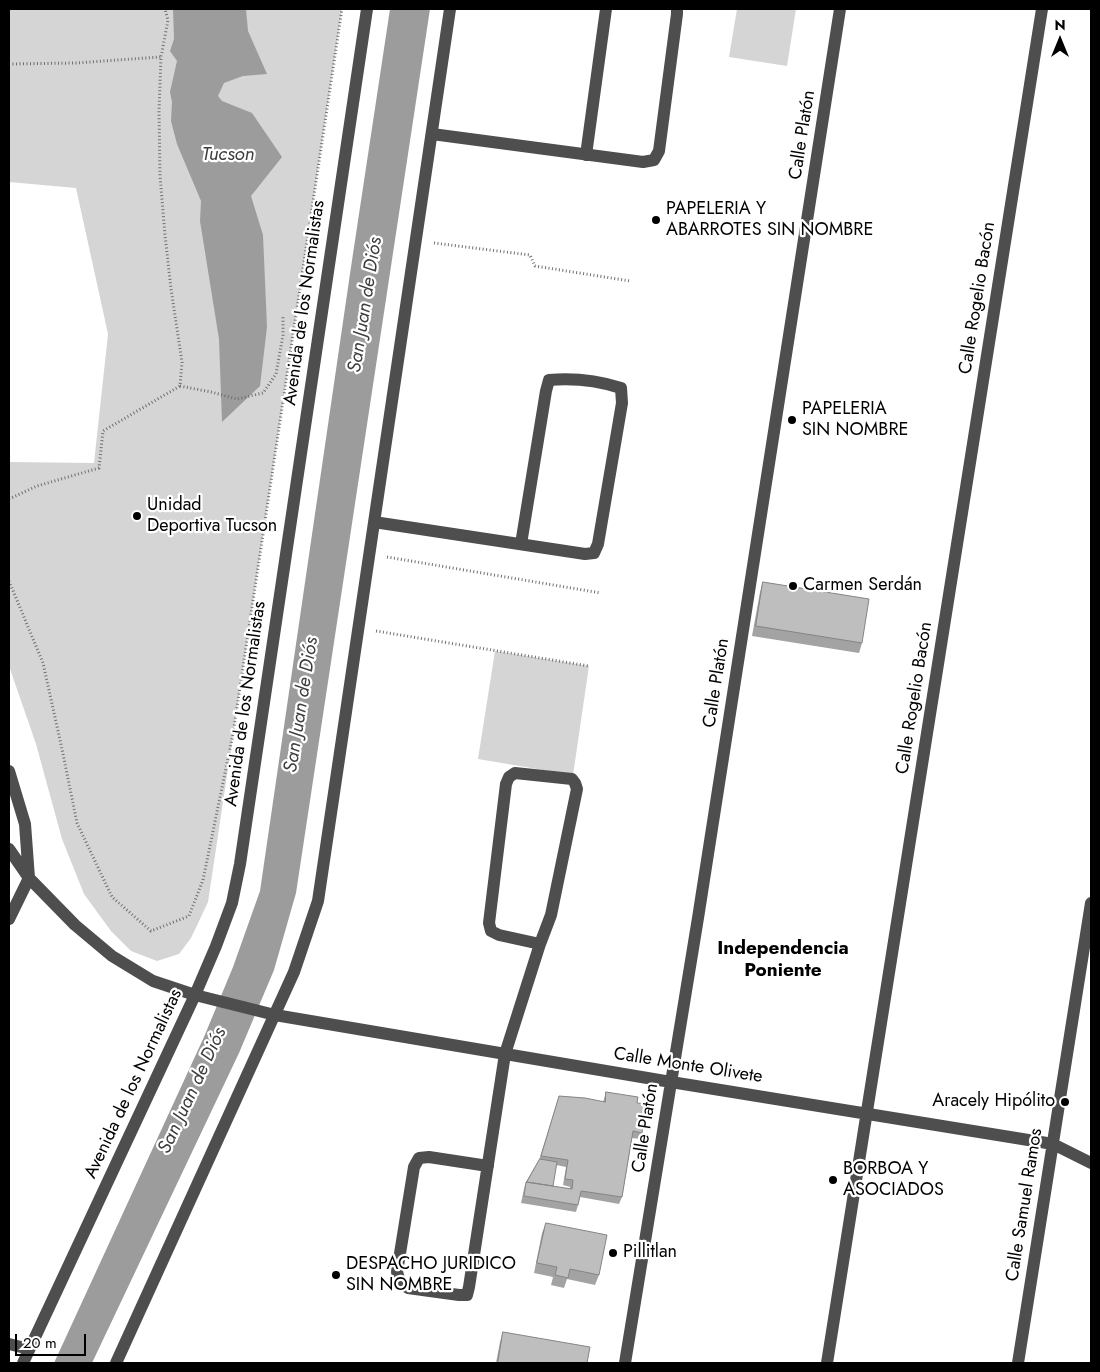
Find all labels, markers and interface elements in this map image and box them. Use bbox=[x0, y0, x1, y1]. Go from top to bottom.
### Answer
north arrow bbox=[1035, 15, 1085, 65]
text: N bbox=[1054, 15, 1066, 35]
street label: Calle Platón bbox=[785, 89, 821, 181]
water label: Tucson bbox=[202, 144, 254, 166]
street label: Avenida de los Normalistas bbox=[280, 199, 330, 407]
place label: PAPELERIA Y ABARROTES SIN NOMBRE bbox=[666, 199, 873, 242]
marker: PAPELERIA Y ABARROTES SIN NOMBRE bbox=[650, 214, 662, 226]
street label: Calle Rogelio Bacón bbox=[955, 220, 1001, 376]
water label: San Juan de Diós bbox=[344, 236, 388, 374]
place label: PAPELERIA SIN NOMBRE bbox=[802, 399, 908, 442]
marker: PAPELERIA SIN NOMBRE bbox=[786, 414, 798, 426]
place label: Unidad Deportiva Tucson bbox=[147, 495, 277, 538]
marker: Unidad Deportiva Tucson bbox=[131, 510, 143, 522]
place label: Carmen Serdán bbox=[803, 575, 922, 597]
marker: Carmen Serdán bbox=[787, 580, 799, 592]
street label: Avenida de los Normalistas bbox=[221, 600, 271, 808]
street label: Calle Rogelio Bacón bbox=[892, 620, 938, 776]
water label: San Juan de Diós bbox=[280, 636, 324, 774]
street label: Calle Platón bbox=[699, 637, 735, 729]
district label: Independencia Poniente bbox=[717, 938, 849, 982]
street label: Avenida de los Normalistas bbox=[81, 986, 187, 1182]
water label: San Juan de Diós bbox=[154, 1024, 232, 1158]
street label: Calle Monte Olivete bbox=[612, 1044, 764, 1088]
street label: Calle Platón bbox=[628, 1082, 664, 1174]
place label: Aracely Hipólito bbox=[932, 1091, 1055, 1113]
marker: Aracely Hipólito bbox=[1059, 1096, 1071, 1108]
street label: Calle Samuel Ramos bbox=[1002, 1127, 1048, 1283]
place label: BORBOA Y ASOCIADOS bbox=[843, 1159, 944, 1202]
marker: BORBOA Y ASOCIADOS bbox=[827, 1174, 839, 1186]
place label: Pillitlan bbox=[623, 1242, 677, 1264]
marker: Pillitlan bbox=[607, 1247, 619, 1259]
place label: DESPACHO JURIDICO SIN NOMBRE bbox=[346, 1254, 516, 1296]
marker: DESPACHO JURIDICO SIN NOMBRE bbox=[330, 1269, 342, 1281]
scale bar bbox=[18, 1324, 89, 1356]
text: 20 m bbox=[23, 1332, 57, 1354]

